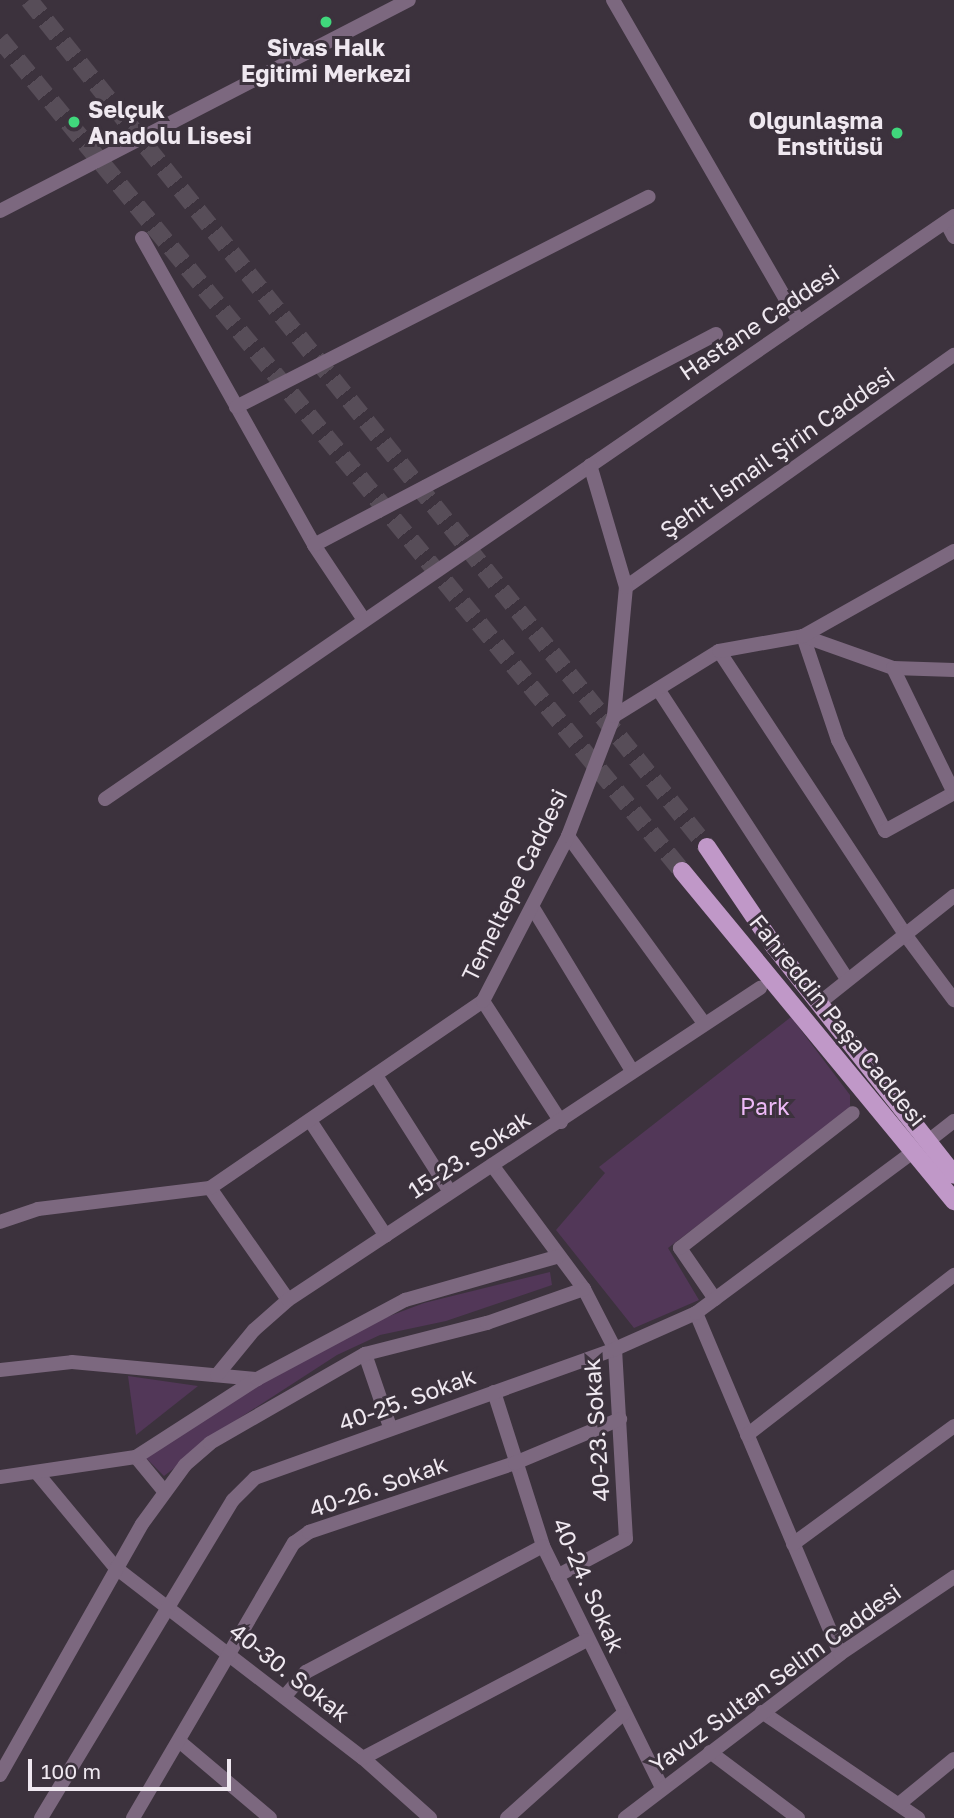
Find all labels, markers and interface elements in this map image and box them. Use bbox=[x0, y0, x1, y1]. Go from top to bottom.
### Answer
marker: Sivas Halk Eğitimi Merkezi bbox=[318, 14, 334, 30]
place label: Sivas Halk Eğitimi Merkezi bbox=[241, 33, 411, 87]
place label: Selçuk Anadolu Lisesi bbox=[88, 95, 252, 149]
place label: Olgunlaşma Enstitüsü bbox=[749, 106, 883, 160]
marker: Selçuk Anadolu Lisesi bbox=[66, 114, 82, 130]
marker: Olgunlaşma Enstitüsü bbox=[889, 125, 905, 141]
street label: Hastane Caddesi bbox=[674, 258, 844, 386]
street label: Şehit İsmail Şirin Caddesi bbox=[654, 360, 900, 544]
street label: Temeltepe Caddesi bbox=[455, 784, 573, 986]
street label: Fahreddin Paşa Caddesi bbox=[744, 909, 932, 1131]
park label: Park bbox=[740, 1092, 790, 1120]
street label: 15-23. Sokak bbox=[403, 1104, 535, 1204]
street label: 40-23. Sokak bbox=[577, 1357, 615, 1503]
street label: 40-25. Sokak bbox=[335, 1361, 479, 1437]
street label: 40-26. Sokak bbox=[305, 1449, 451, 1523]
street label: 40-24. Sokak bbox=[547, 1513, 631, 1657]
street label: Yavuz Sultan Selim Caddesi bbox=[644, 1578, 906, 1778]
street label: 40-30. Sokak bbox=[225, 1617, 355, 1727]
scale bar bbox=[32, 1744, 234, 1788]
text: 100 m bbox=[41, 1758, 101, 1784]

